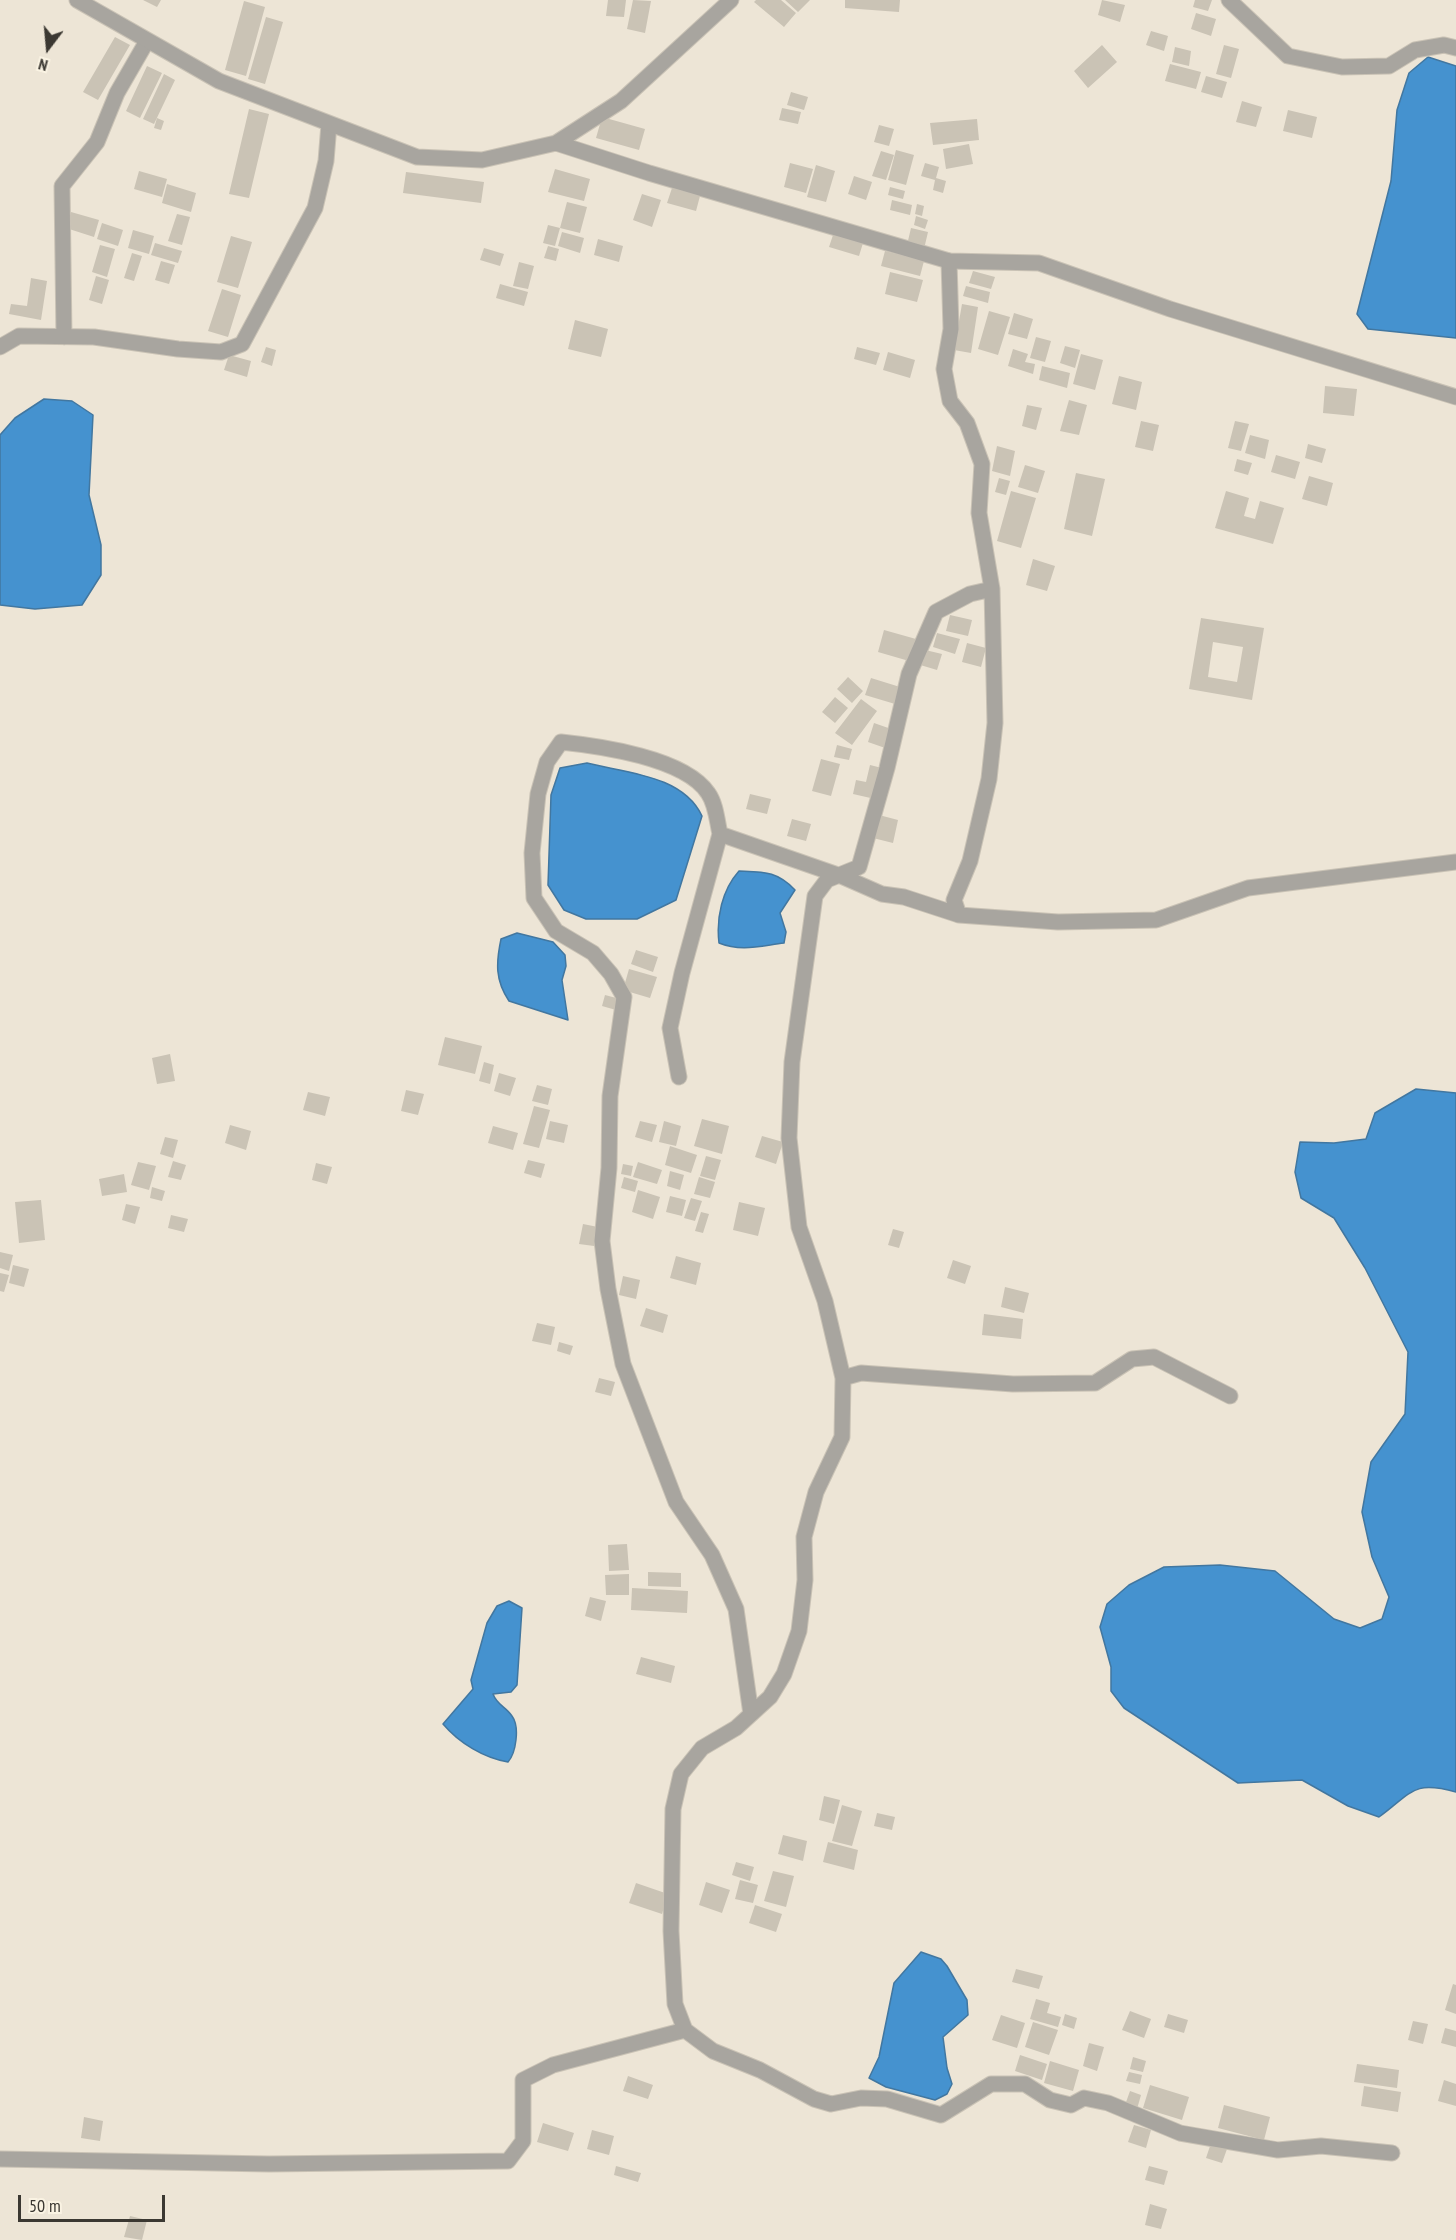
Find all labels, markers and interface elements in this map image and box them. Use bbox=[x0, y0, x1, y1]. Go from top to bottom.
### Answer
north arrow bbox=[18, 18, 78, 78]
text: N bbox=[36, 55, 50, 76]
scale bar bbox=[21, 2183, 168, 2221]
text: 50 m bbox=[29, 2194, 61, 2217]

